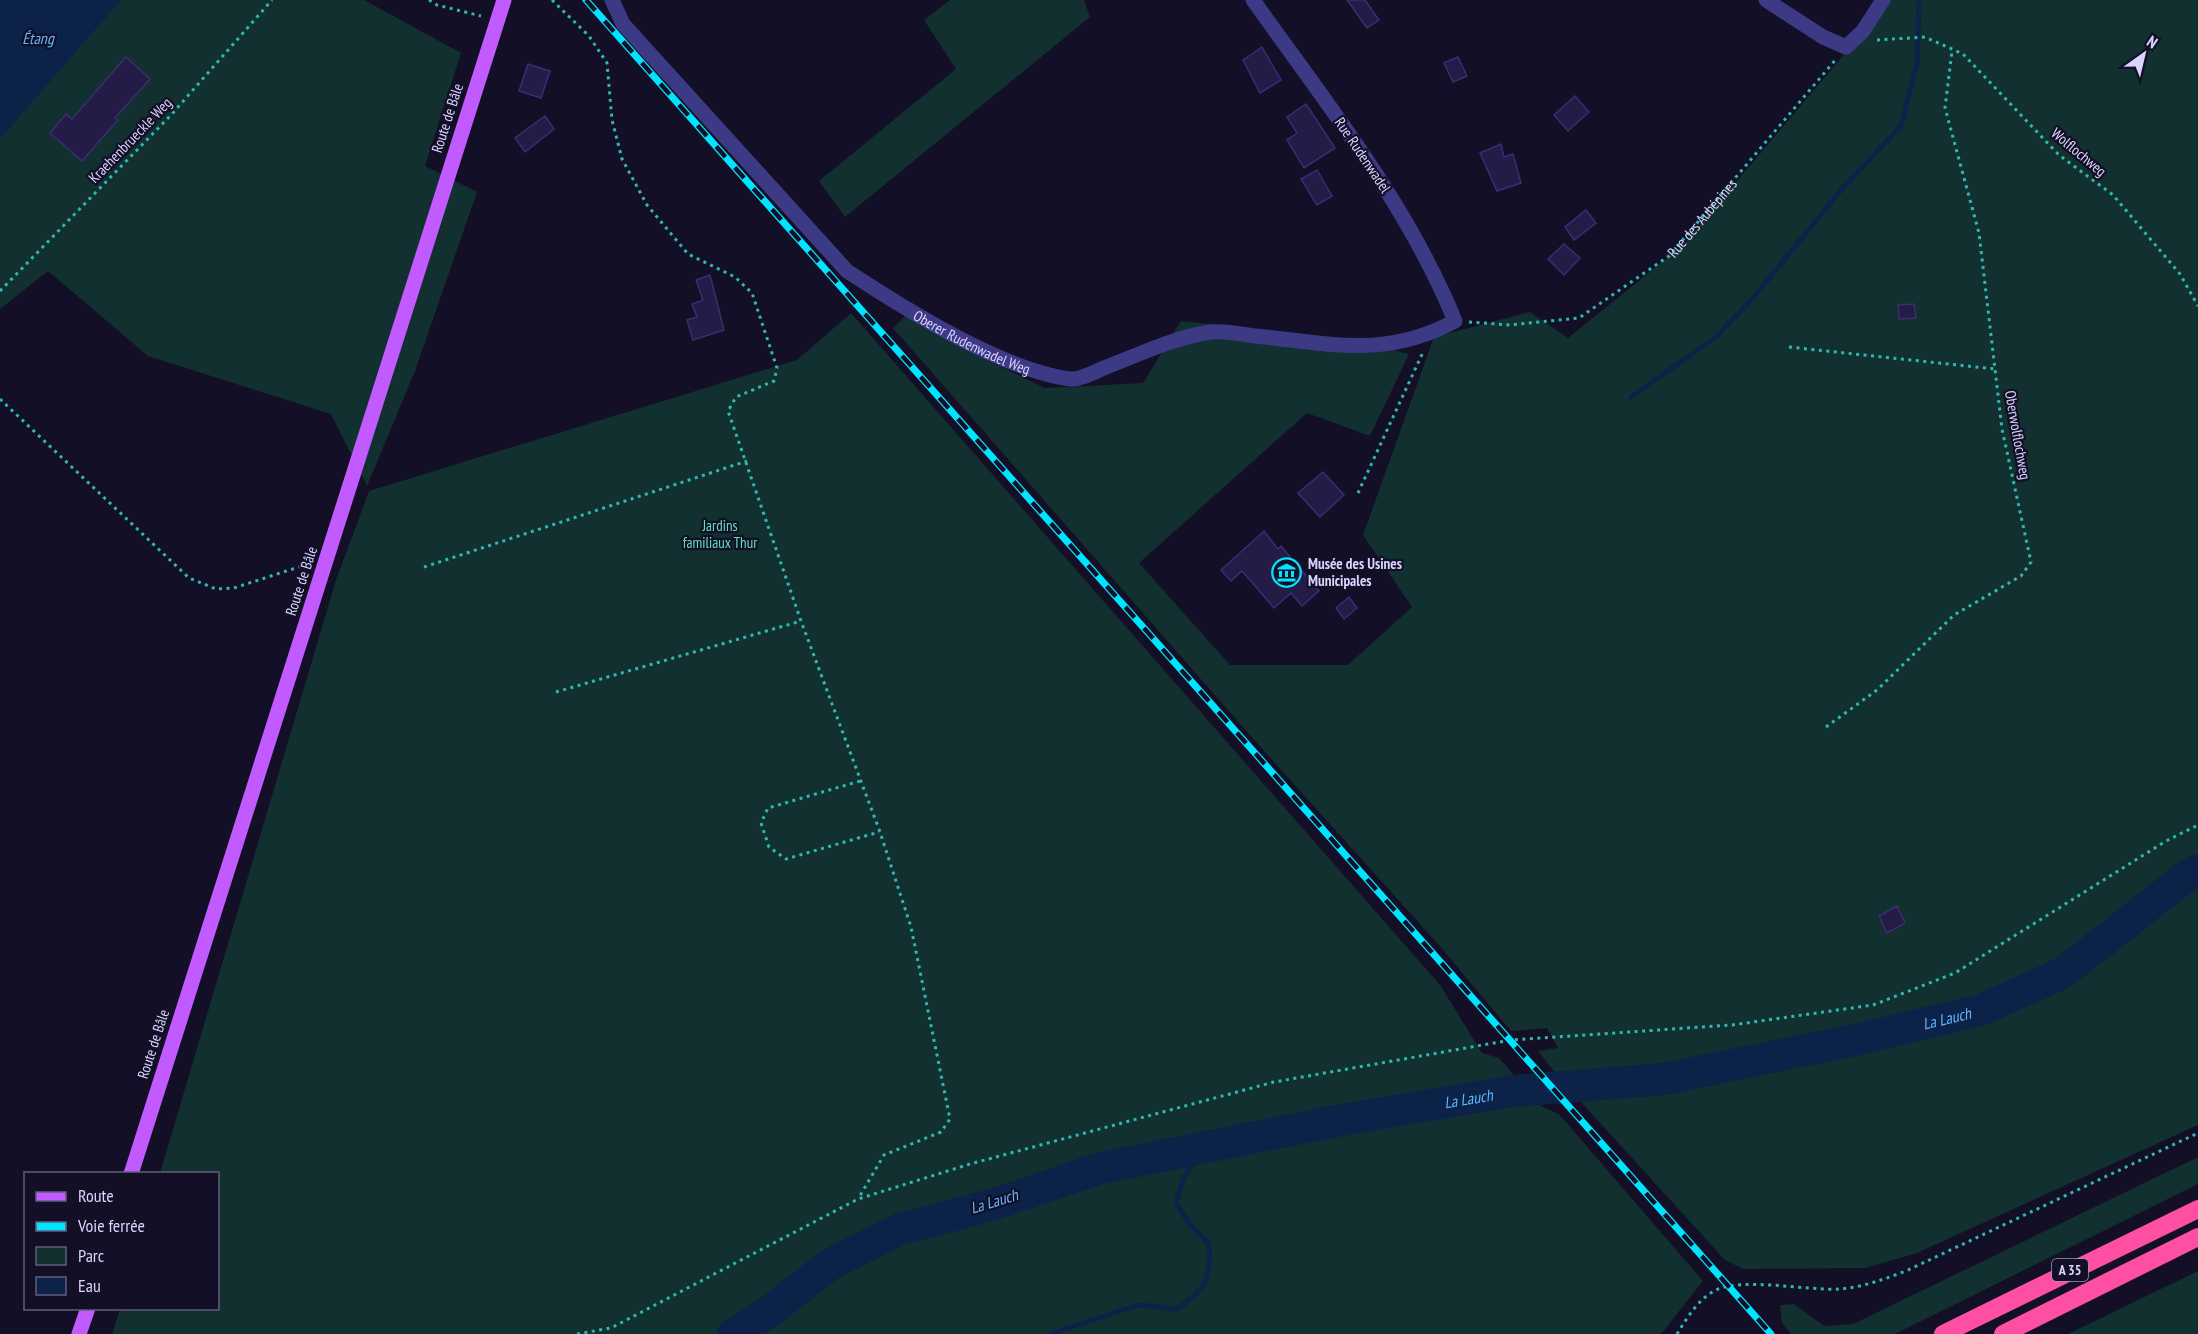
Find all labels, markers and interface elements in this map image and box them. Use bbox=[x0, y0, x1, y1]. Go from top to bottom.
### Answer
north arrow bbox=[2114, 24, 2174, 84]
water label: Étang bbox=[22, 28, 55, 48]
text: N bbox=[2143, 31, 2162, 52]
street label: Route de Bâle bbox=[427, 81, 467, 155]
street label: Kraehenbrueckle Weg bbox=[84, 93, 176, 187]
street label: Rue Rudenwadel bbox=[1331, 114, 1396, 197]
street label: Wolflochweg bbox=[2048, 123, 2110, 181]
street label: Rue des Aubépines bbox=[1663, 174, 1740, 261]
street label: Oberer Rudenwadel Weg bbox=[910, 305, 1033, 378]
street label: Oberwolflochweg bbox=[2001, 389, 2035, 481]
park label: Jardins familiaux Thur bbox=[683, 516, 758, 552]
street label: Route de Bâle bbox=[281, 544, 321, 618]
place label: Musée des Usines Municipales bbox=[1308, 554, 1402, 590]
museum icon: Musée des Usines Municipales bbox=[1271, 556, 1303, 588]
water label: La Lauch bbox=[1921, 1003, 1974, 1034]
street label: Route de Bâle bbox=[133, 1007, 173, 1081]
water label: La Lauch bbox=[1443, 1084, 1495, 1113]
legend bbox=[24, 1172, 219, 1310]
text: Route bbox=[78, 1184, 114, 1207]
water label: La Lauch bbox=[968, 1184, 1021, 1218]
text: Voie ferrée bbox=[77, 1214, 145, 1237]
text: Parc bbox=[78, 1244, 105, 1267]
road number: A 35 bbox=[2052, 1259, 2088, 1281]
text: Eau bbox=[78, 1274, 101, 1297]

